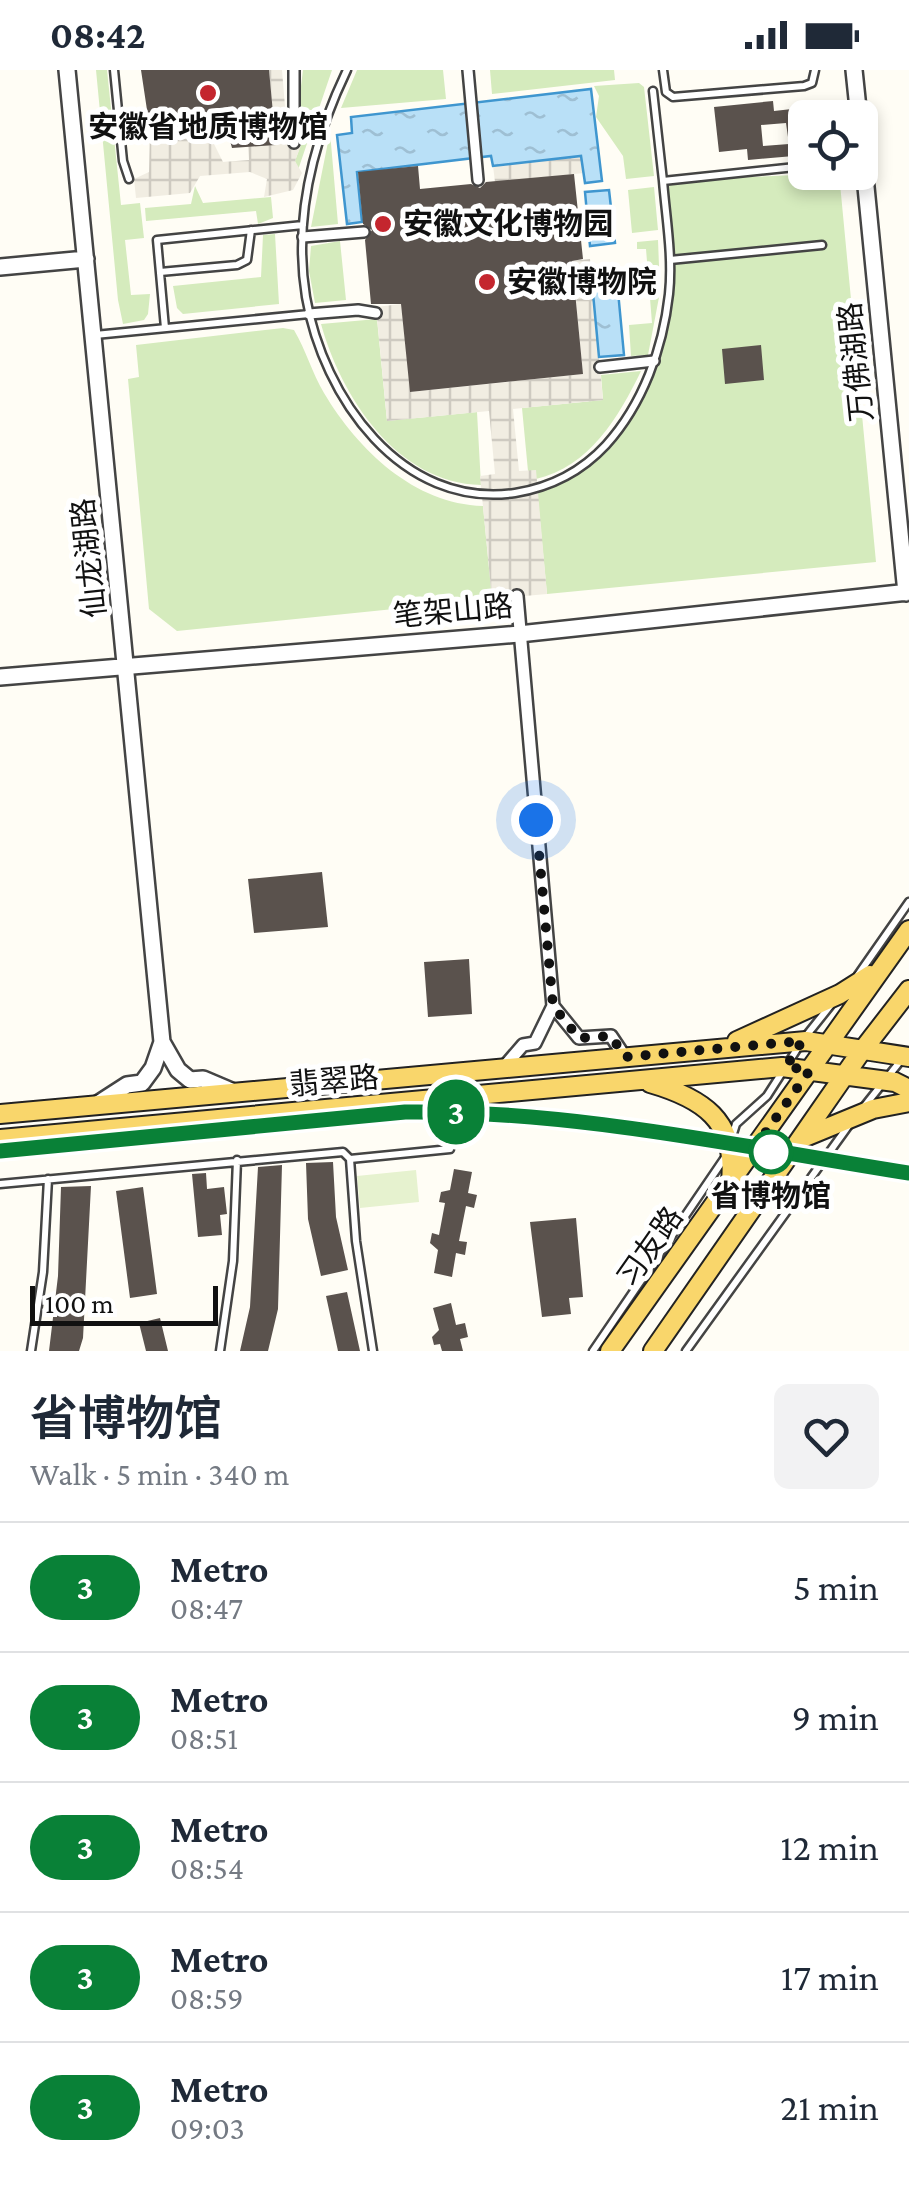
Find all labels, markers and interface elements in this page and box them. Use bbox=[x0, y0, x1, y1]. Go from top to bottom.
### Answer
text: 08:42 bbox=[50, 14, 145, 56]
marker: 安徽省地质博物馆 bbox=[197, 82, 219, 104]
map controls bbox=[788, 100, 878, 190]
button: locate bbox=[788, 100, 878, 190]
place label: 安徽省地质博物馆 bbox=[88, 110, 328, 143]
place label: 安徽文化博物园 bbox=[403, 207, 613, 240]
marker: 安徽文化博物园 bbox=[372, 213, 394, 235]
place label: 安徽博物院 bbox=[507, 265, 657, 298]
marker: 安徽博物院 bbox=[476, 271, 498, 293]
street label: 万佛湖路 bbox=[833, 301, 878, 423]
street label: 仙龙湖路 bbox=[66, 497, 111, 619]
street label: 笔架山路 bbox=[392, 589, 514, 632]
your location bbox=[511, 795, 561, 845]
street label: 翡翠路 bbox=[288, 1060, 380, 1101]
line badge: 3 bbox=[424, 1080, 488, 1144]
text: 3 bbox=[447, 1093, 465, 1132]
marker: 省博物馆 bbox=[750, 1131, 792, 1173]
place label: 省博物馆 bbox=[711, 1179, 831, 1212]
street label: 习友路 bbox=[610, 1200, 689, 1293]
scale bar bbox=[30, 1281, 218, 1326]
text: 100 m bbox=[45, 1288, 114, 1319]
button: heart bbox=[774, 1384, 879, 1489]
text: 省博物馆 bbox=[30, 1392, 222, 1445]
text: Walk · 5 min · 340 m bbox=[30, 1456, 290, 1492]
text: Metro bbox=[170, 1548, 268, 1590]
text: 5 min bbox=[793, 1566, 879, 1608]
text: 3 bbox=[76, 1568, 94, 1607]
text: 08:47 bbox=[170, 1590, 243, 1626]
text: Metro bbox=[170, 1678, 268, 1720]
text: 9 min bbox=[792, 1696, 879, 1738]
text: 3 bbox=[76, 1698, 94, 1737]
text: 08:51 bbox=[170, 1720, 238, 1756]
text: Metro bbox=[170, 1808, 268, 1850]
text: 12 min bbox=[780, 1826, 879, 1868]
text: 3 bbox=[76, 1828, 94, 1867]
text: 08:54 bbox=[170, 1850, 244, 1886]
text: Metro bbox=[170, 1938, 268, 1980]
text: 17 min bbox=[781, 1956, 879, 1998]
text: 3 bbox=[76, 1958, 94, 1997]
text: 08:59 bbox=[170, 1980, 244, 2016]
text: Metro bbox=[170, 2068, 268, 2110]
text: 21 min bbox=[780, 2086, 879, 2128]
text: 3 bbox=[76, 2088, 94, 2127]
text: 09:03 bbox=[170, 2110, 245, 2146]

